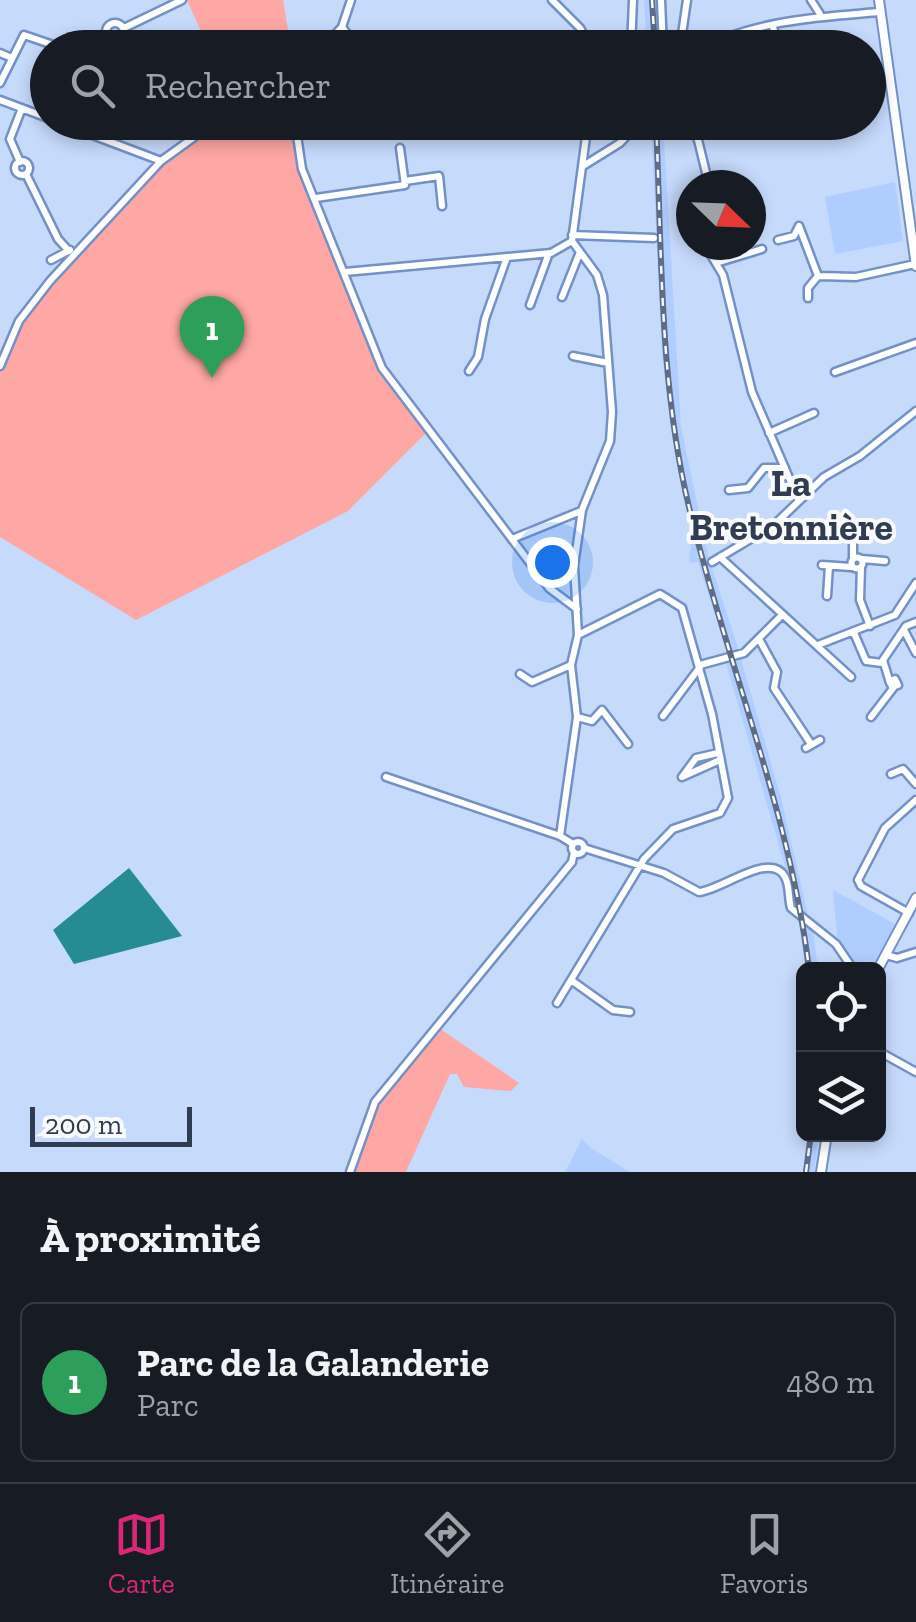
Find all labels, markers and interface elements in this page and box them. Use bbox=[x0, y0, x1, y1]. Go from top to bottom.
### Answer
search box bbox=[30, 30, 886, 140]
icon: search bbox=[65, 58, 120, 113]
text: Rechercher bbox=[145, 62, 331, 108]
north arrow bbox=[676, 170, 766, 260]
pin: 1 bbox=[180, 296, 244, 378]
district label: La Bretonnière bbox=[689, 460, 893, 550]
your location bbox=[527, 537, 578, 588]
map controls bbox=[796, 962, 886, 1142]
button: locate bbox=[796, 962, 886, 1052]
button: layers bbox=[796, 1052, 886, 1142]
scale bar bbox=[30, 1102, 192, 1146]
text: 200 m bbox=[45, 1108, 122, 1141]
text: À proximité bbox=[40, 1212, 261, 1263]
text: Parc de la Galanderie bbox=[137, 1340, 489, 1386]
text: 1 bbox=[68, 1363, 81, 1401]
text: 480 m bbox=[786, 1363, 874, 1401]
text: Parc bbox=[137, 1386, 199, 1424]
tab: Carte bbox=[108, 1507, 175, 1600]
tab: Itinéraire bbox=[390, 1507, 504, 1600]
tab: Favoris bbox=[720, 1507, 808, 1600]

